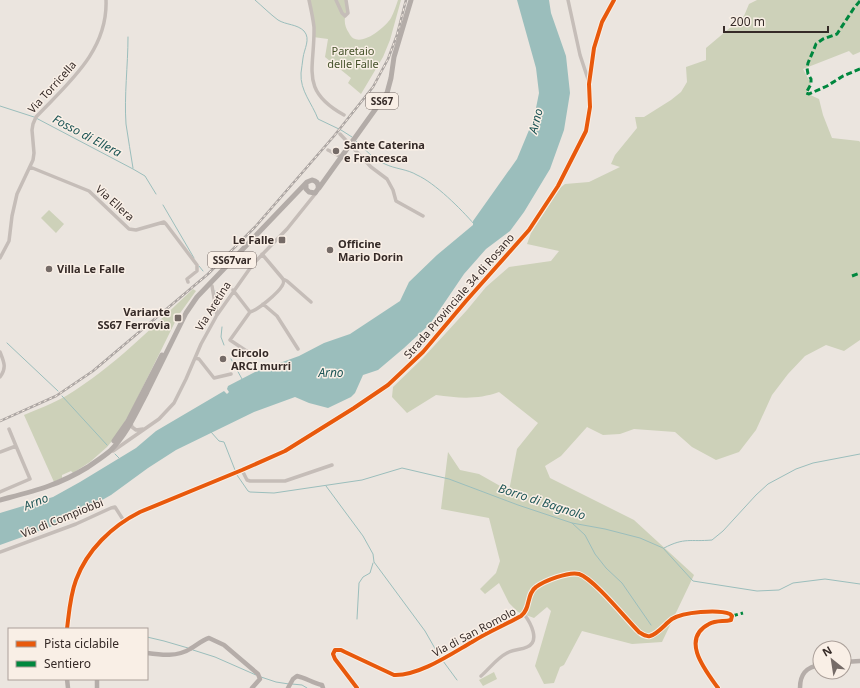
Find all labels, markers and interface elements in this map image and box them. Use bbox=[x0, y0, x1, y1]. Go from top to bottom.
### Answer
scale bar bbox=[724, 8, 828, 34]
text: 200 m bbox=[730, 13, 765, 30]
park label: Paretaio delle Falle bbox=[327, 43, 379, 71]
street label: Via Torricella bbox=[24, 57, 79, 116]
road number: SS67 bbox=[366, 93, 398, 109]
water label: Arno bbox=[524, 106, 547, 136]
water label: Fosso di Ellera bbox=[50, 110, 125, 161]
place label: Sante Caterina e Francesca bbox=[344, 137, 425, 165]
marker: Sante Caterina e Francesca bbox=[331, 146, 341, 156]
street label: Via Ellera bbox=[93, 181, 138, 224]
street label: Strada Provinciale 34 di Rosano bbox=[400, 230, 517, 362]
place label: Le Falle bbox=[233, 232, 274, 247]
marker: Le Falle bbox=[277, 235, 287, 245]
place label: Officine Mario Dorin bbox=[338, 236, 403, 264]
marker: Officine Mario Dorin bbox=[325, 245, 335, 255]
road number: SS67var bbox=[208, 252, 256, 268]
place label: Villa Le Falle bbox=[57, 261, 125, 276]
marker: Villa Le Falle bbox=[44, 264, 54, 274]
street label: Via Aretina bbox=[191, 278, 234, 333]
place label: Variante SS67 Ferrovia bbox=[97, 304, 170, 332]
marker: Variante SS67 Ferrovia bbox=[173, 313, 183, 323]
place label: Circolo ARCI murri bbox=[231, 345, 291, 373]
marker: Circolo ARCI murri bbox=[218, 354, 228, 364]
water label: Arno bbox=[317, 364, 344, 381]
water label: Borro di Bagnolo bbox=[496, 479, 588, 524]
water label: Arno bbox=[20, 489, 51, 515]
street label: Via di Compiobbi bbox=[18, 494, 105, 541]
street label: Via di San Romolo bbox=[429, 603, 519, 660]
legend bbox=[8, 628, 148, 680]
text: Pista ciclabile bbox=[44, 635, 119, 652]
north arrow bbox=[812, 640, 852, 680]
text: N bbox=[819, 642, 834, 660]
text: Sentiero bbox=[44, 655, 91, 672]

